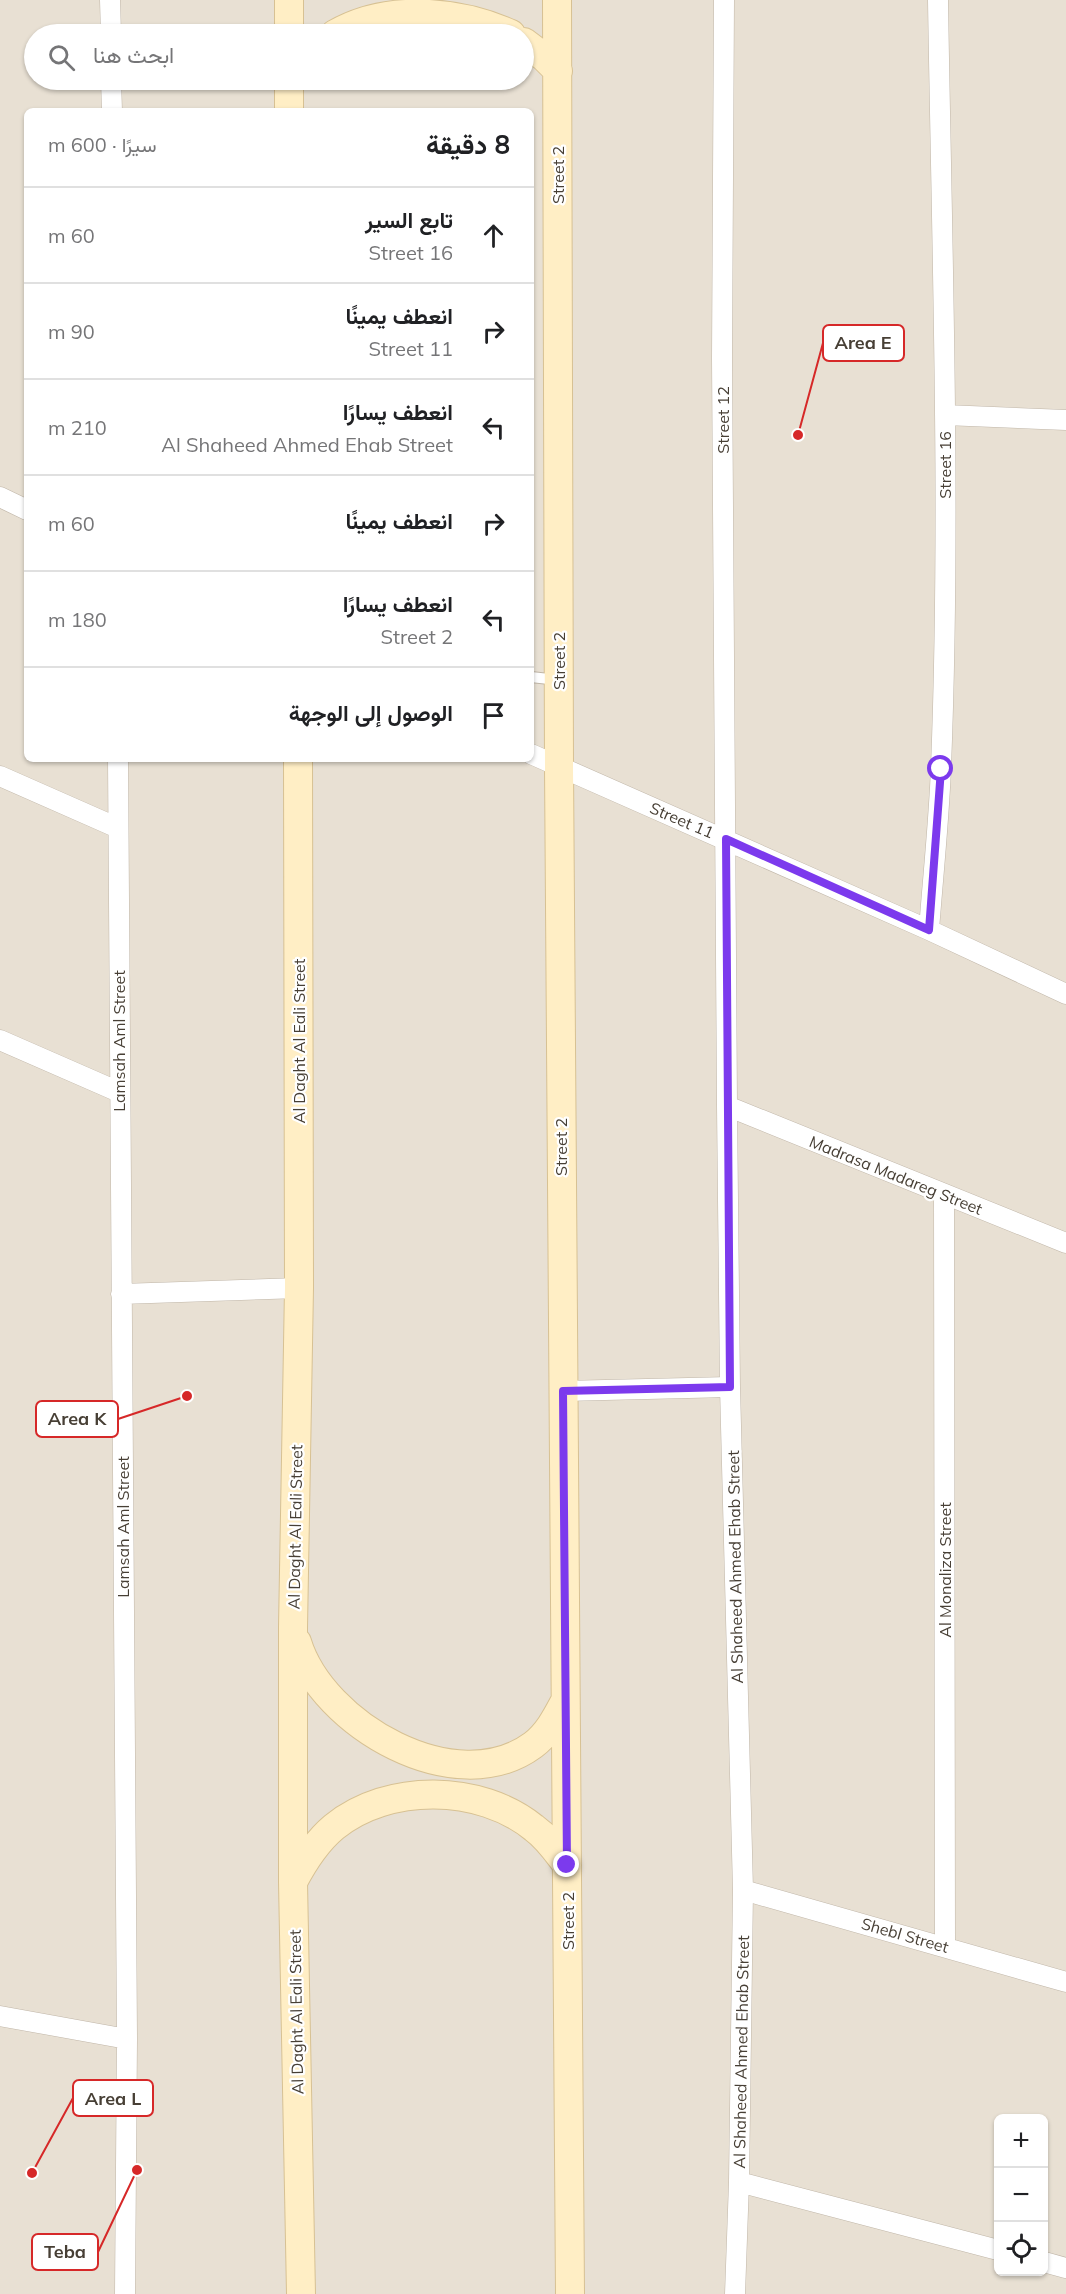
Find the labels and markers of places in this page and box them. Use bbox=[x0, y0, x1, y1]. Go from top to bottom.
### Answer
callout: Area E bbox=[823, 325, 904, 361]
callout: Area K bbox=[36, 1401, 118, 1437]
callout: Area L bbox=[73, 2080, 153, 2116]
callout: Teba bbox=[32, 2234, 98, 2270]

